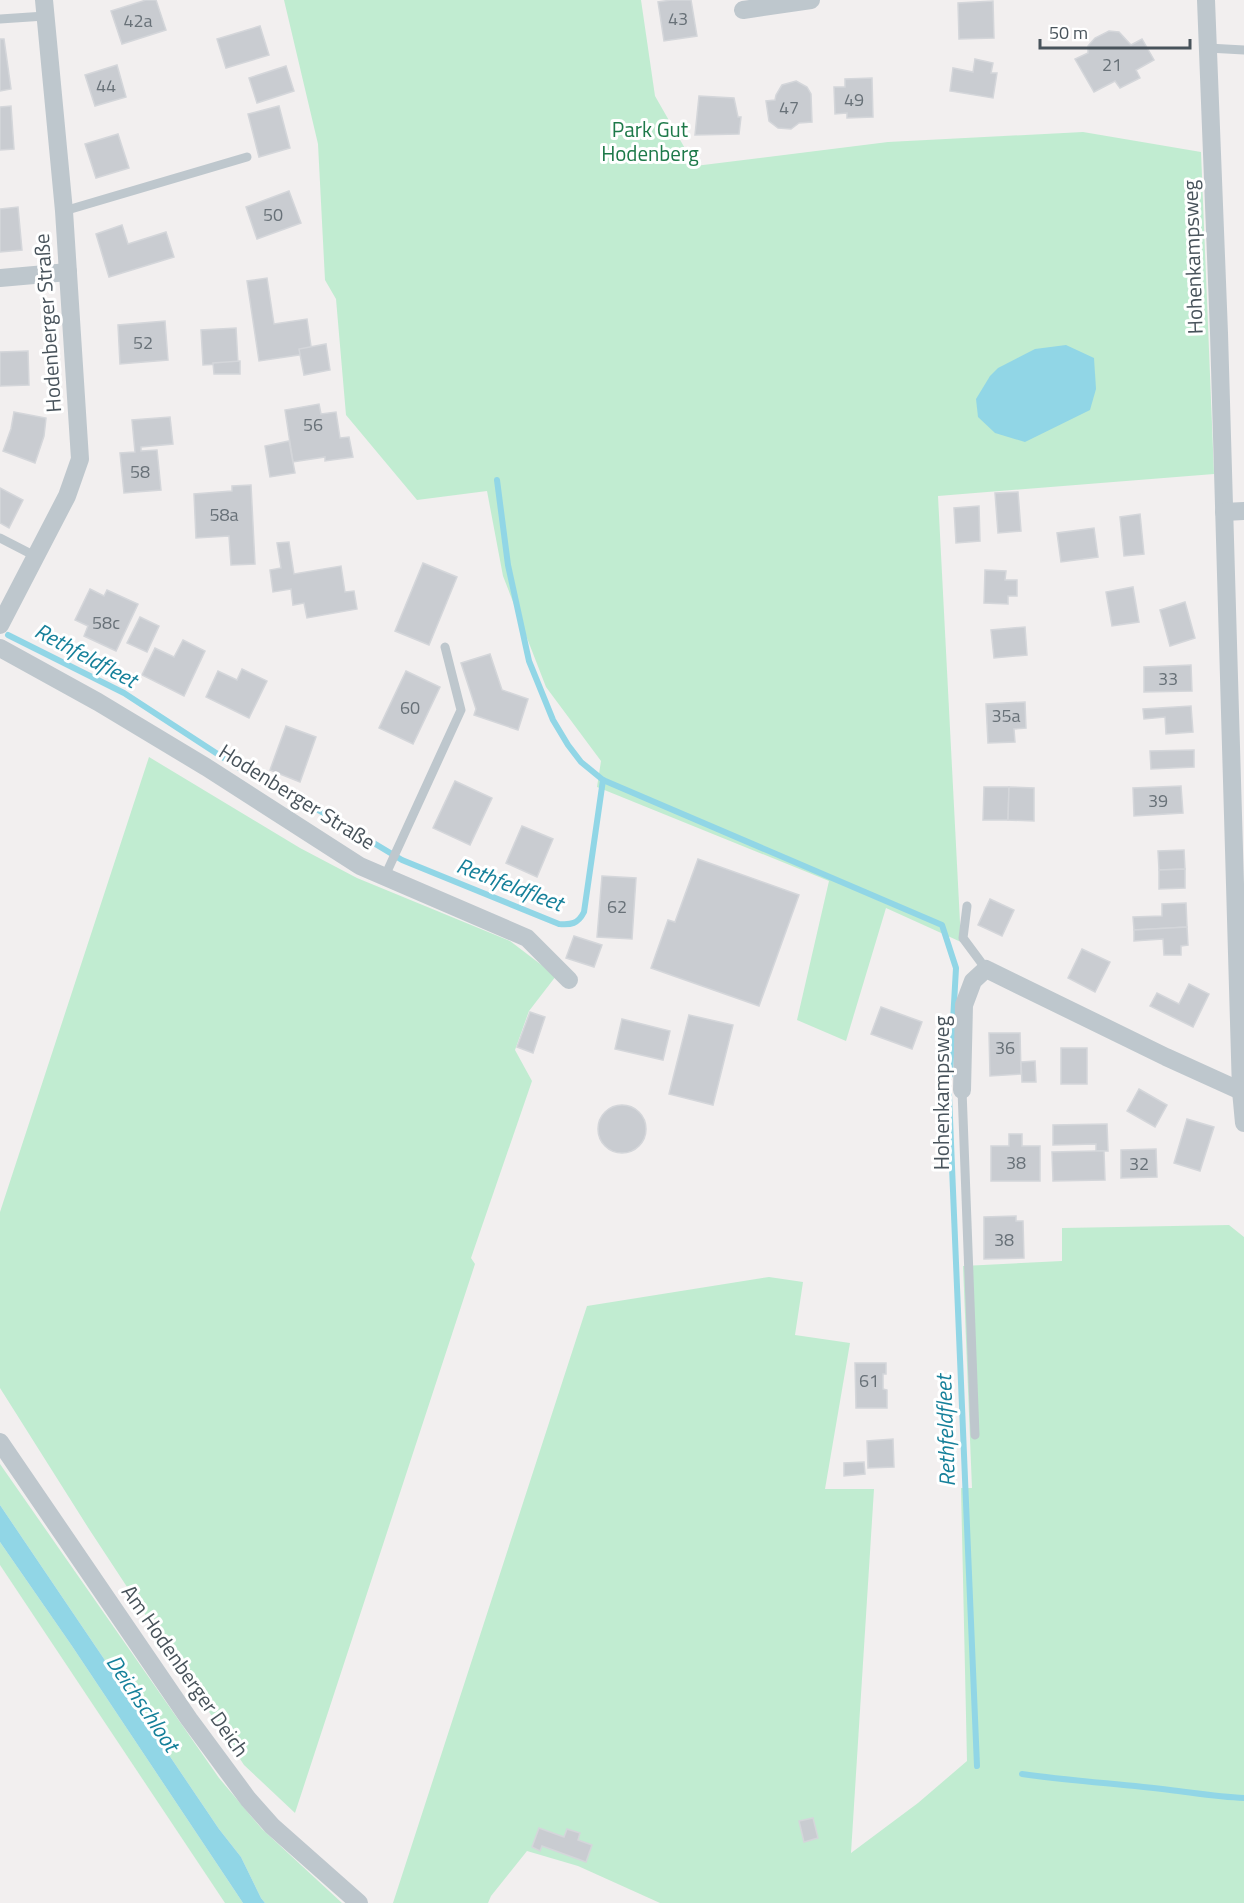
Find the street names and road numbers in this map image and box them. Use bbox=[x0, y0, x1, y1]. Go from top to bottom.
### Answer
street label: Hohenkampsweg bbox=[1173, 179, 1211, 335]
street label: Hodenberger Straße bbox=[25, 233, 69, 414]
street label: Hodenberger Straße bbox=[213, 735, 382, 857]
street label: Hohenkampsweg bbox=[925, 1016, 957, 1170]
street label: Am Hodenberger Deich bbox=[114, 1578, 257, 1763]

